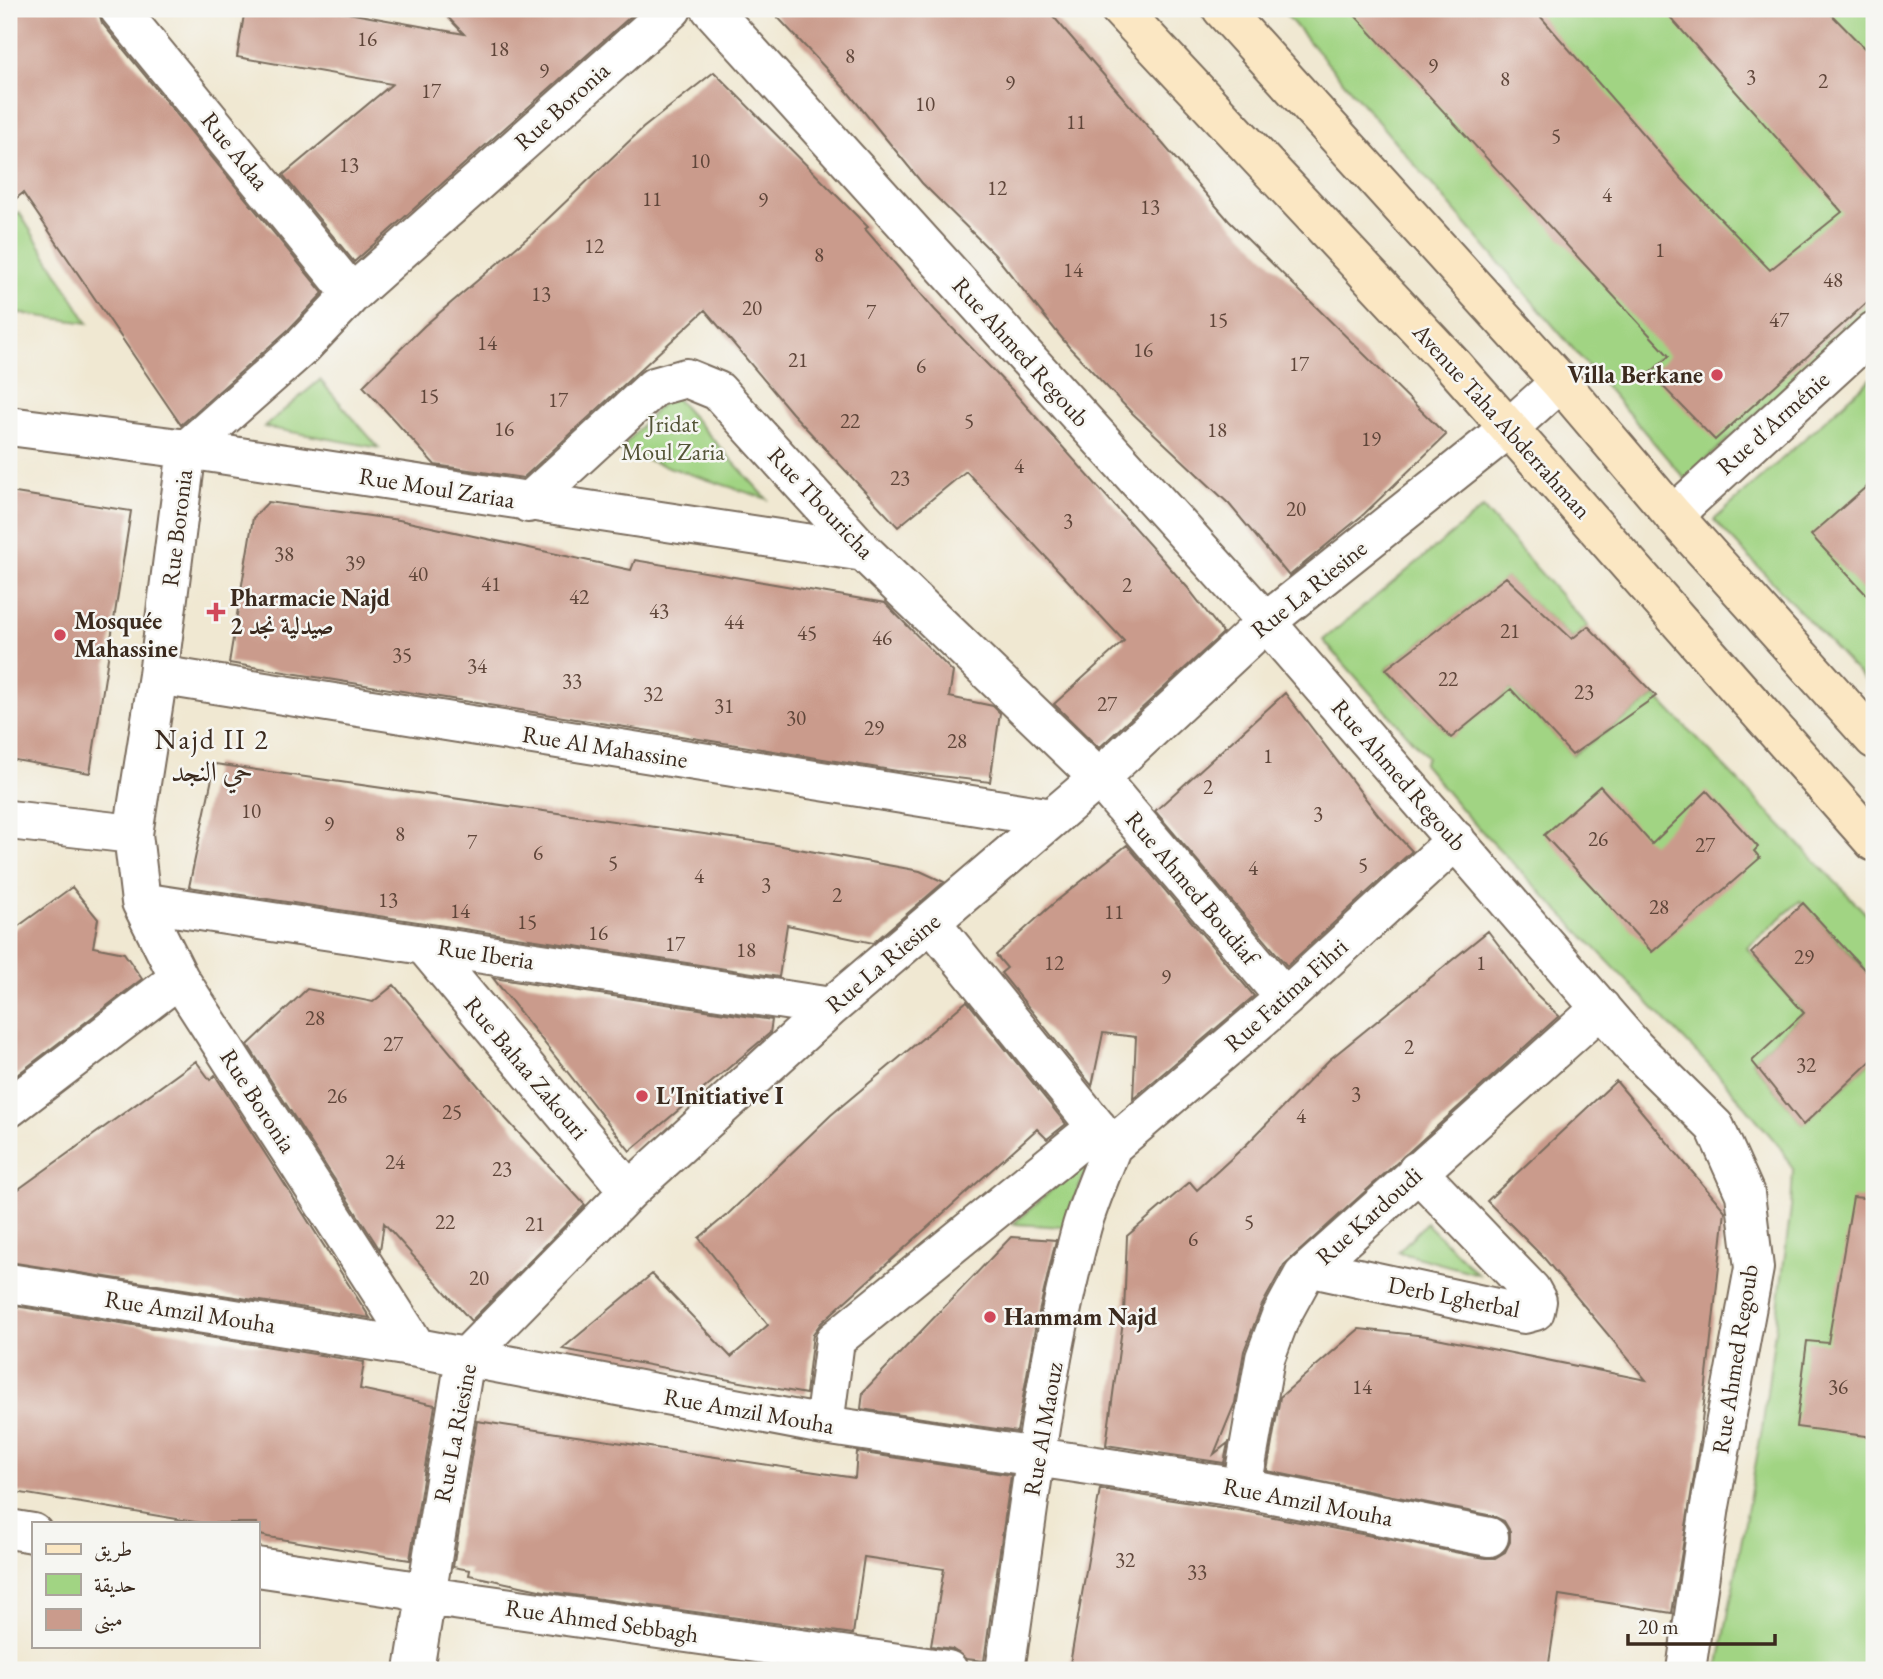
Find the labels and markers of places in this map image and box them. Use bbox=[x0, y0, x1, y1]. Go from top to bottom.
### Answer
place label: Villa Berkane bbox=[1568, 359, 1703, 390]
marker: Villa Berkane bbox=[1709, 367, 1725, 383]
place label: Pharmacie Najd 2 صيدلية نجد bbox=[230, 582, 391, 641]
marker: Pharmacie Najd 2 صيدلية نجد bbox=[208, 604, 224, 620]
place label: Mosquée Mahassine bbox=[74, 605, 178, 664]
marker: Mosquée Mahassine bbox=[52, 627, 68, 643]
place label: L'Initiative I bbox=[656, 1080, 784, 1111]
marker: L'Initiative I bbox=[634, 1088, 650, 1104]
place label: Hammam Najd bbox=[1004, 1301, 1158, 1333]
marker: Hammam Najd bbox=[982, 1309, 998, 1325]

